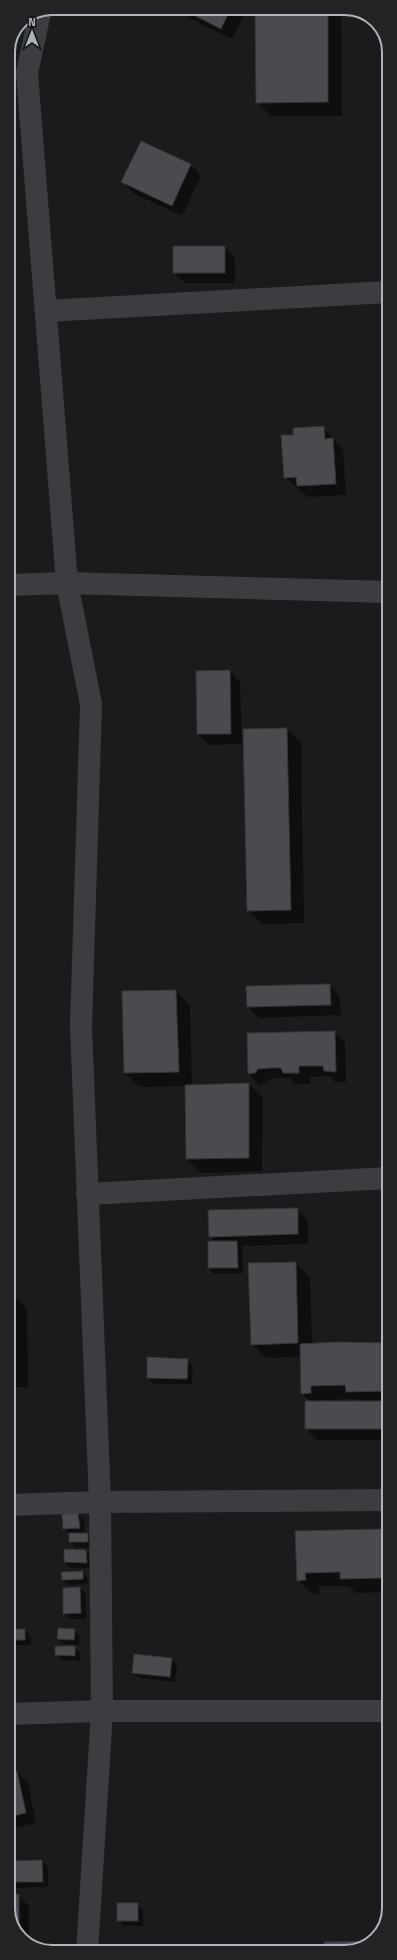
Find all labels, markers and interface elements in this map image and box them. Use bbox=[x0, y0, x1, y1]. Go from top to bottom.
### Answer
north arrow bbox=[12, 12, 52, 52]
text: N bbox=[28, 14, 36, 30]

